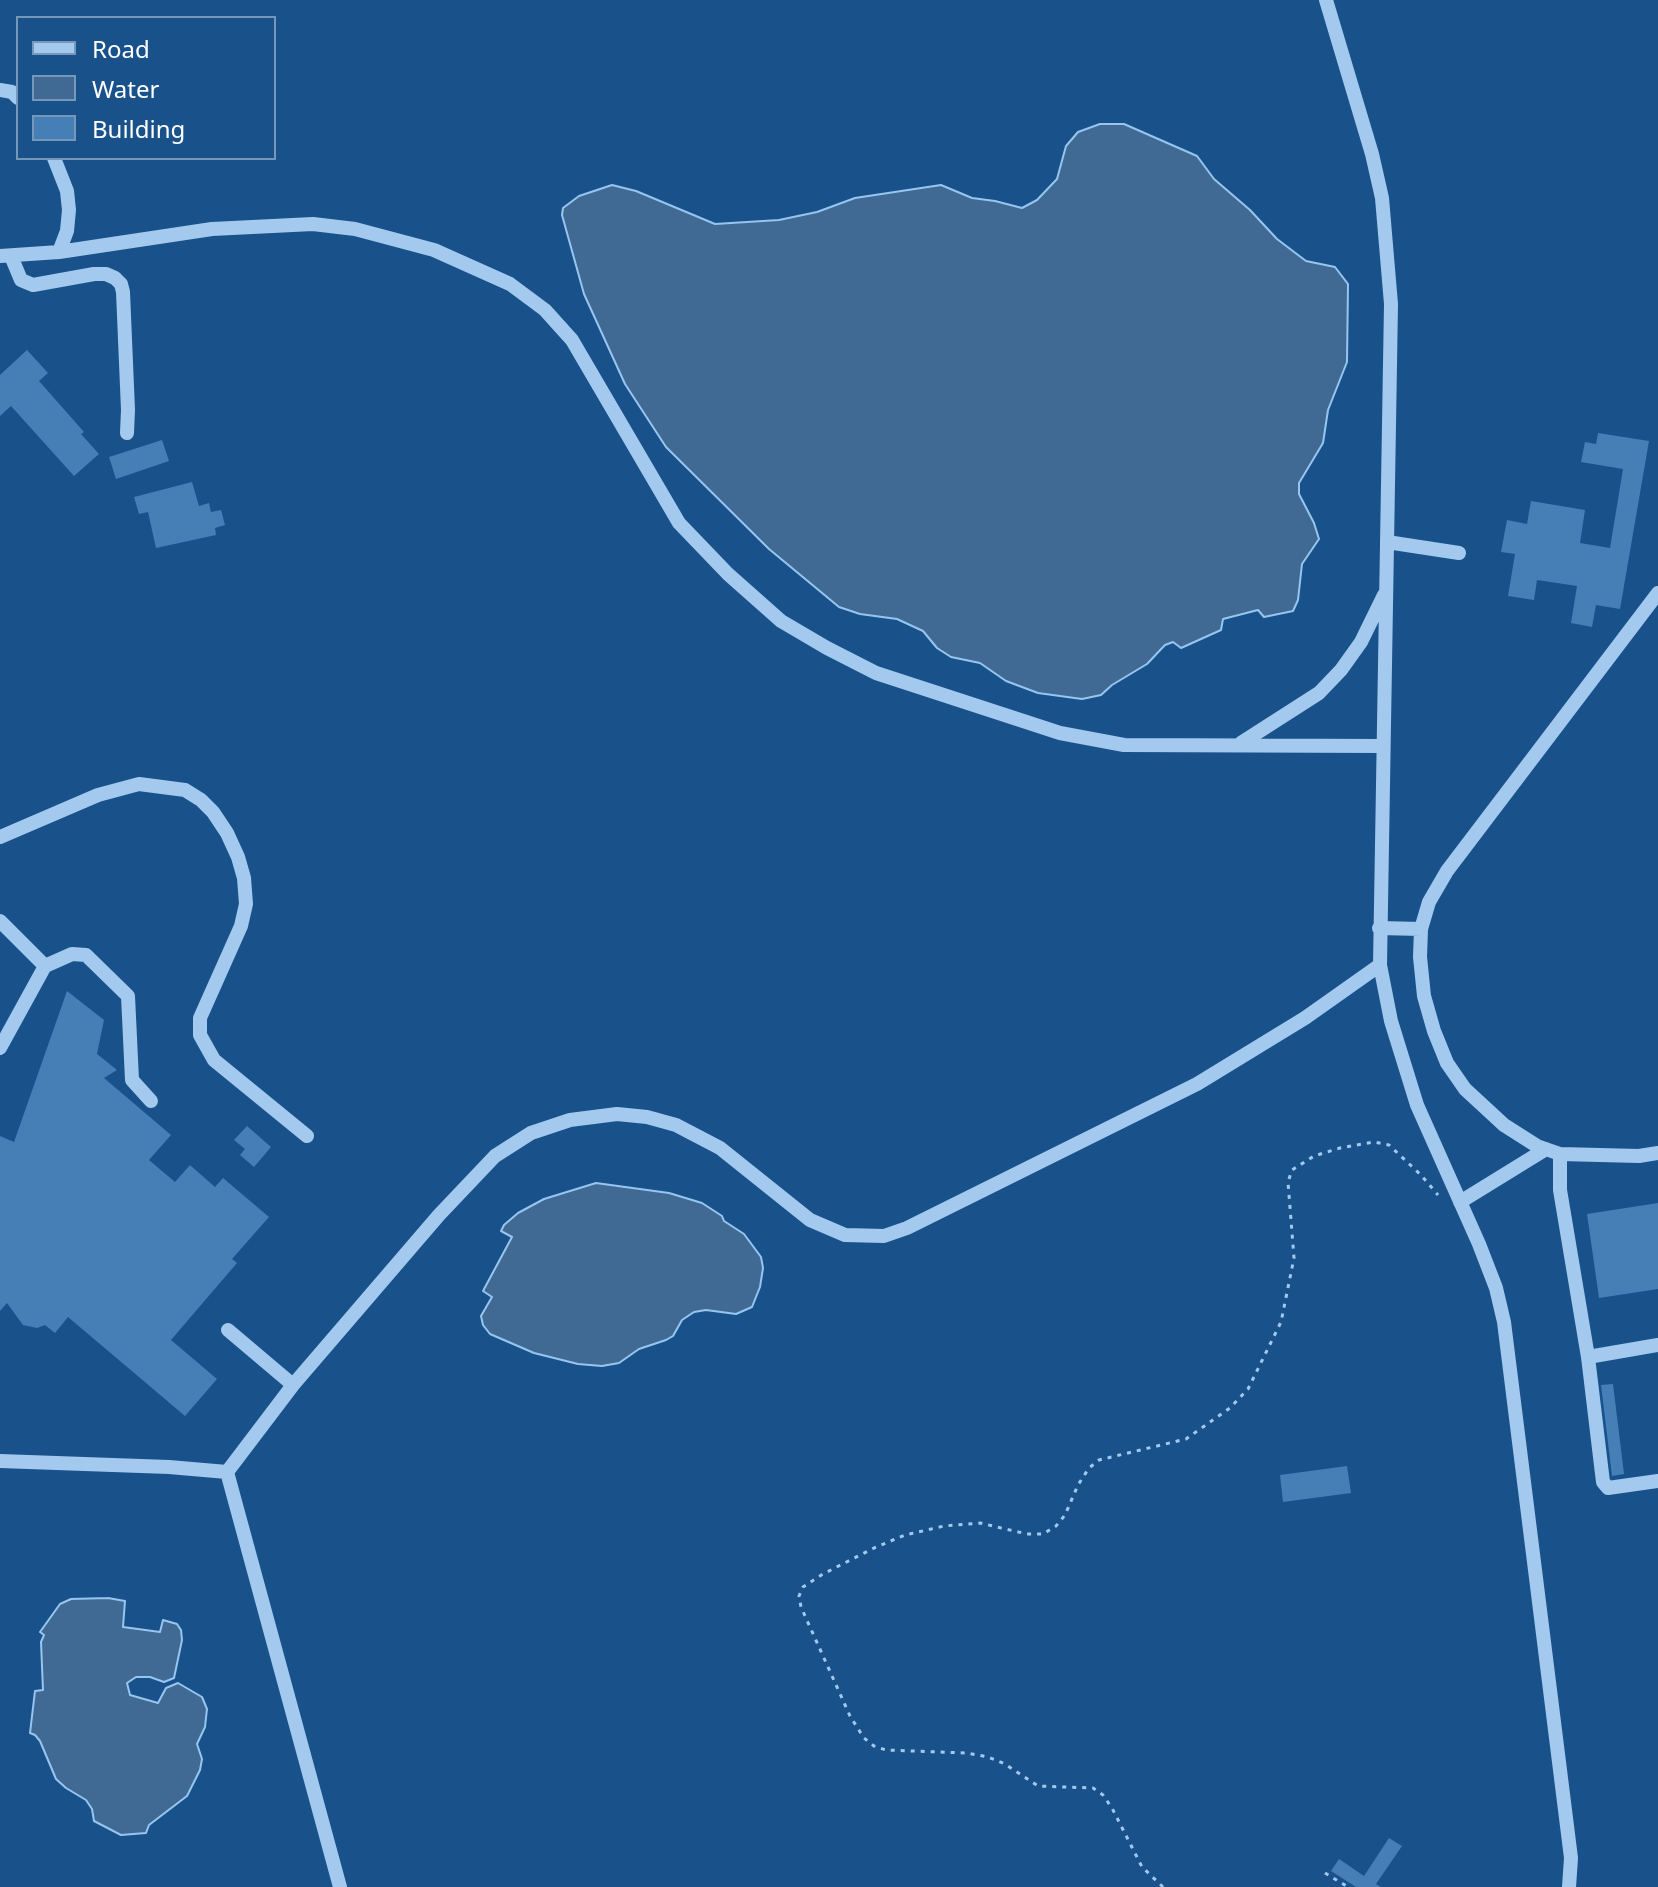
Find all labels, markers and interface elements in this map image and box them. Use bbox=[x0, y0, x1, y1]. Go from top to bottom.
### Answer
legend bbox=[16, 16, 276, 160]
text: Road bbox=[92, 32, 150, 65]
text: Water bbox=[92, 72, 159, 105]
text: Building bbox=[92, 112, 185, 145]

